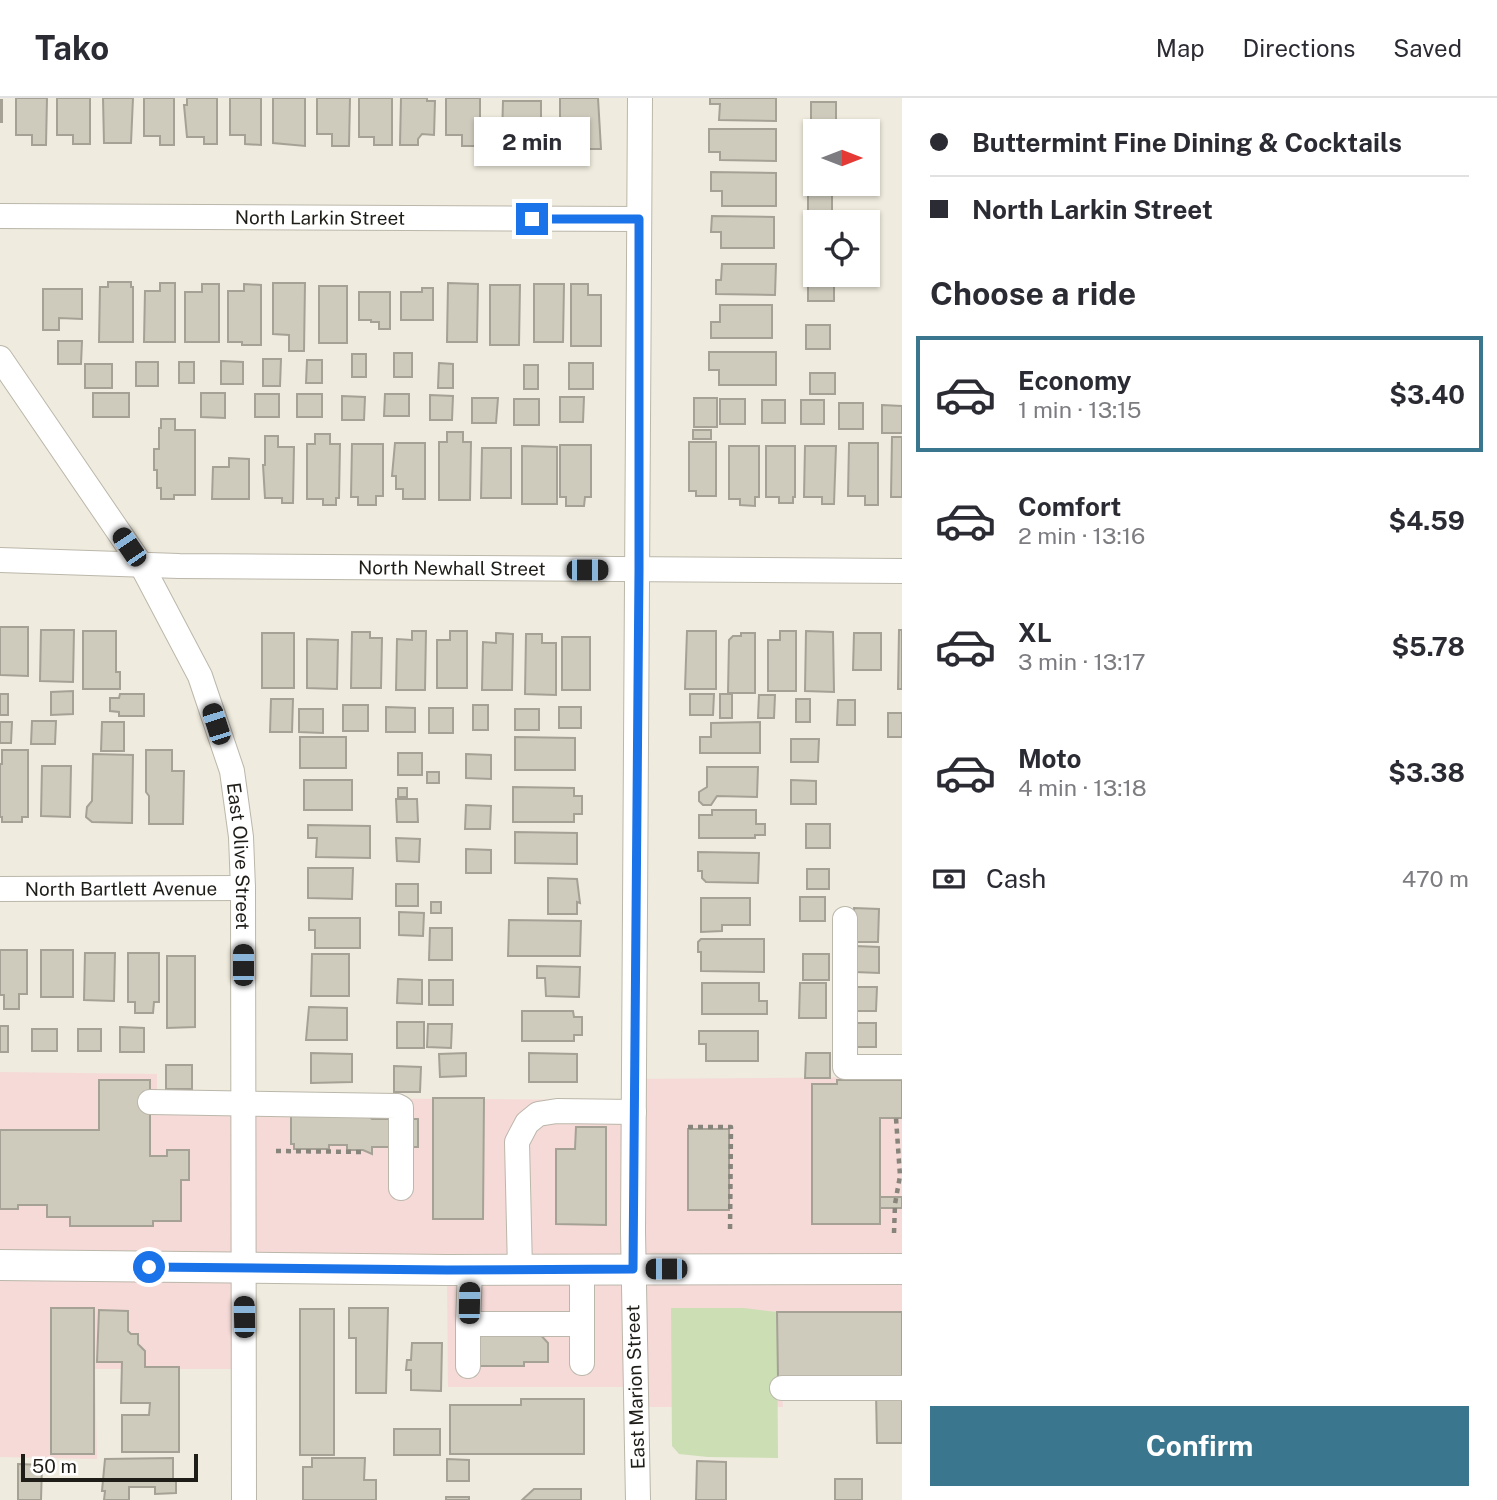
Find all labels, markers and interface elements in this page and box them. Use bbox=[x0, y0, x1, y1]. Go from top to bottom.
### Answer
text: Tako bbox=[35, 29, 109, 67]
text: Map bbox=[1156, 34, 1205, 62]
text: Directions bbox=[1243, 34, 1355, 62]
text: Saved bbox=[1393, 34, 1462, 62]
callout: 2 min bbox=[474, 117, 590, 166]
north arrow bbox=[803, 119, 880, 196]
map controls bbox=[803, 119, 880, 287]
text: Buttermint Fine Dining & Cocktails bbox=[972, 127, 1402, 158]
text: 2 min bbox=[502, 128, 562, 155]
text: North Larkin Street bbox=[972, 194, 1213, 225]
route end bbox=[516, 203, 548, 235]
street label: North Larkin Street bbox=[235, 206, 405, 229]
button: locate bbox=[803, 210, 880, 287]
text: Choose a ride bbox=[930, 275, 1136, 312]
icon: car bbox=[934, 363, 997, 426]
text: Economy bbox=[1018, 365, 1131, 396]
text: $3.40 bbox=[1389, 379, 1465, 410]
text: 1 min · 13:15 bbox=[1018, 396, 1141, 423]
icon: car bbox=[934, 489, 997, 552]
text: Comfort bbox=[1018, 491, 1121, 522]
text: $4.59 bbox=[1389, 505, 1465, 536]
text: 2 min · 13:16 bbox=[1018, 522, 1145, 549]
car bbox=[109, 524, 150, 570]
street label: North Newhall Street bbox=[358, 556, 546, 580]
car bbox=[567, 560, 609, 581]
icon: car bbox=[934, 615, 997, 678]
text: XL bbox=[1018, 617, 1052, 648]
text: $5.78 bbox=[1391, 631, 1465, 662]
text: 3 min · 13:17 bbox=[1018, 648, 1146, 675]
car bbox=[200, 701, 233, 747]
icon: car bbox=[934, 741, 997, 804]
text: Moto bbox=[1018, 743, 1081, 774]
text: $3.38 bbox=[1388, 757, 1465, 788]
text: 4 min · 13:18 bbox=[1018, 774, 1147, 801]
street label: East Olive Street bbox=[223, 781, 254, 930]
icon: cash bbox=[930, 860, 968, 898]
text: Cash bbox=[986, 863, 1046, 894]
text: 470 m bbox=[1402, 865, 1469, 892]
street label: North Bartlett Avenue bbox=[25, 877, 217, 900]
car bbox=[233, 944, 254, 986]
route start bbox=[133, 1251, 165, 1283]
car bbox=[646, 1259, 688, 1280]
car bbox=[459, 1282, 480, 1324]
car bbox=[234, 1296, 255, 1338]
street label: East Marion Street bbox=[621, 1304, 649, 1470]
button: Confirm bbox=[930, 1406, 1469, 1486]
scale bar bbox=[21, 1451, 198, 1483]
text: 50 m bbox=[32, 1455, 77, 1477]

